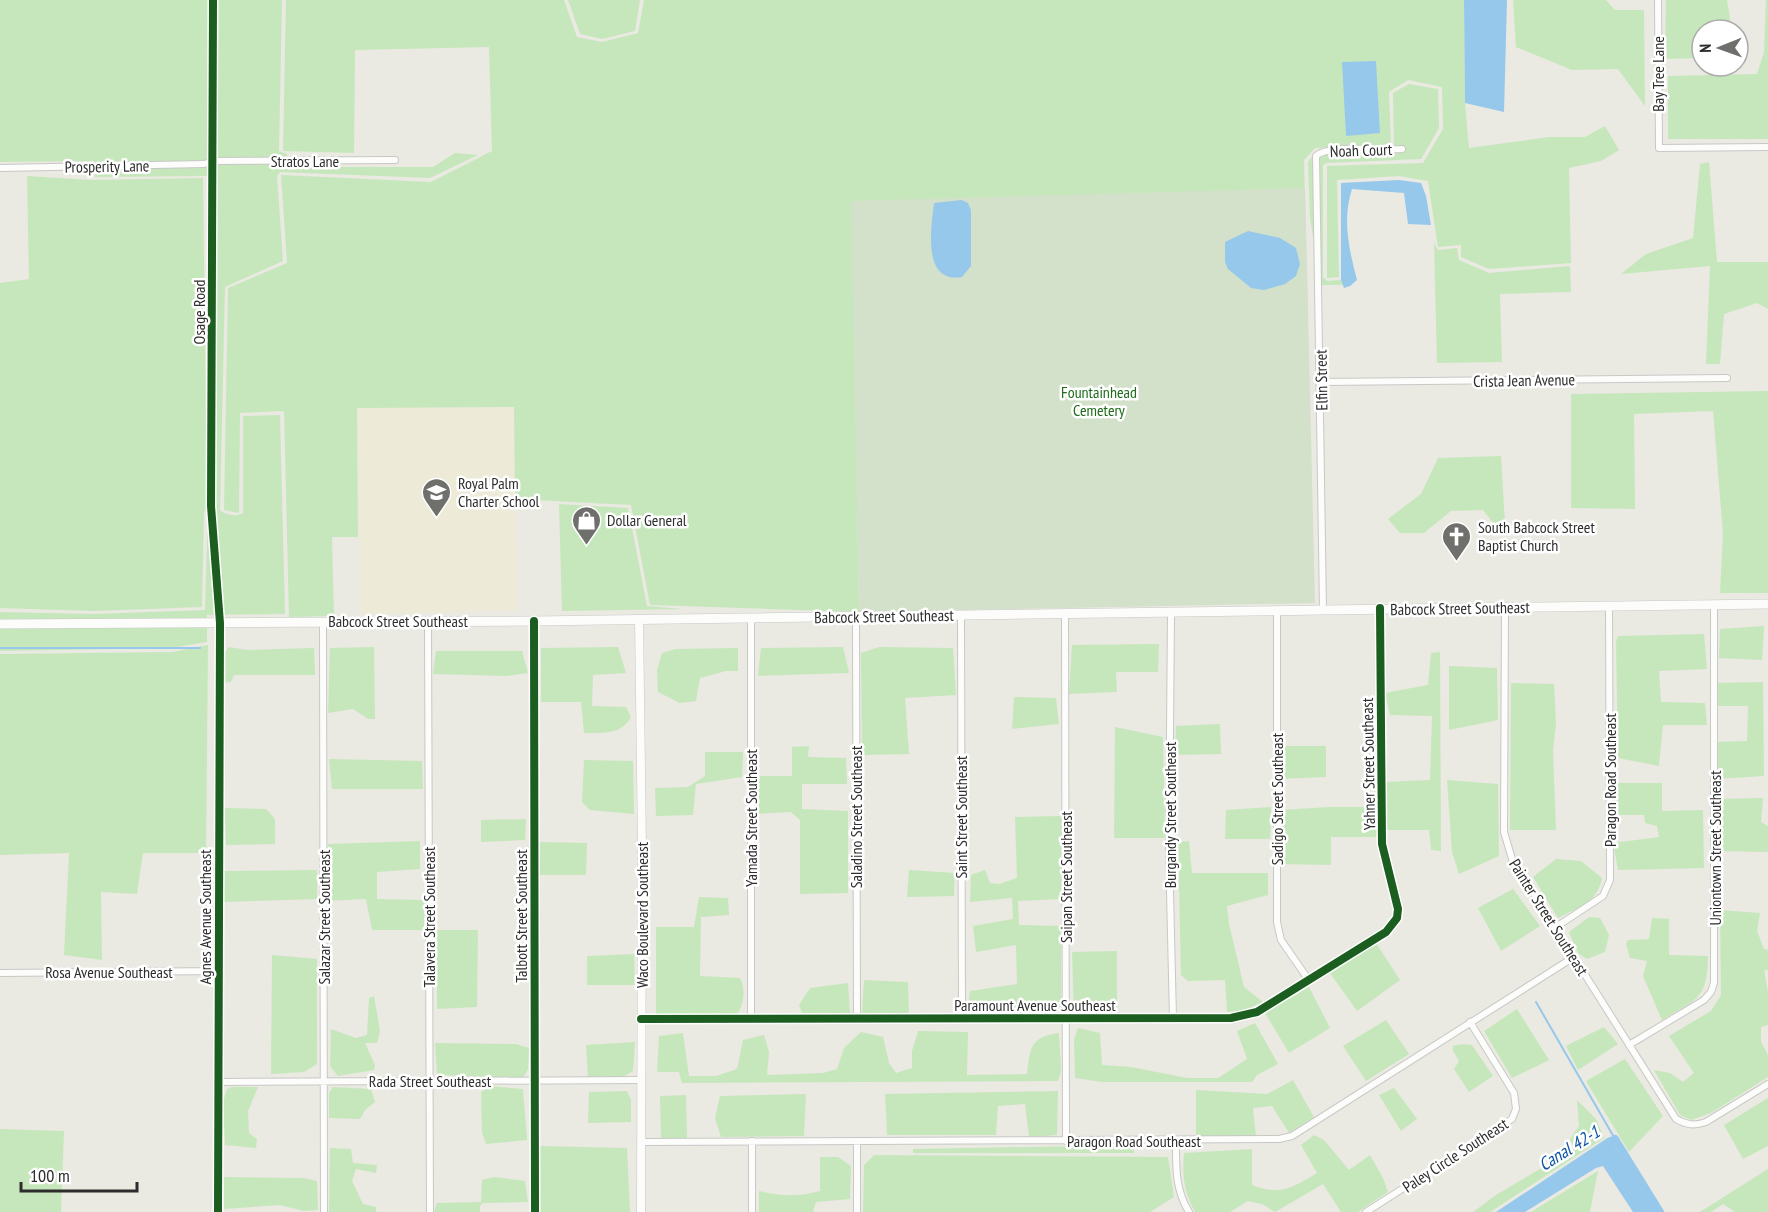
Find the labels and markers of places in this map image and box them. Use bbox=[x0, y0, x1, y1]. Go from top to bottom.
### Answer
place label: Royal Palm Charter School bbox=[458, 473, 540, 511]
school or university icon: Royal Palm Charter School bbox=[421, 476, 453, 518]
shop icon: Dollar General bbox=[570, 504, 602, 546]
place label: Dollar General bbox=[607, 510, 687, 530]
place label: South Babcock Street Baptist Church bbox=[1478, 517, 1595, 555]
church icon: South Babcock Street Baptist Church bbox=[1441, 520, 1473, 562]

